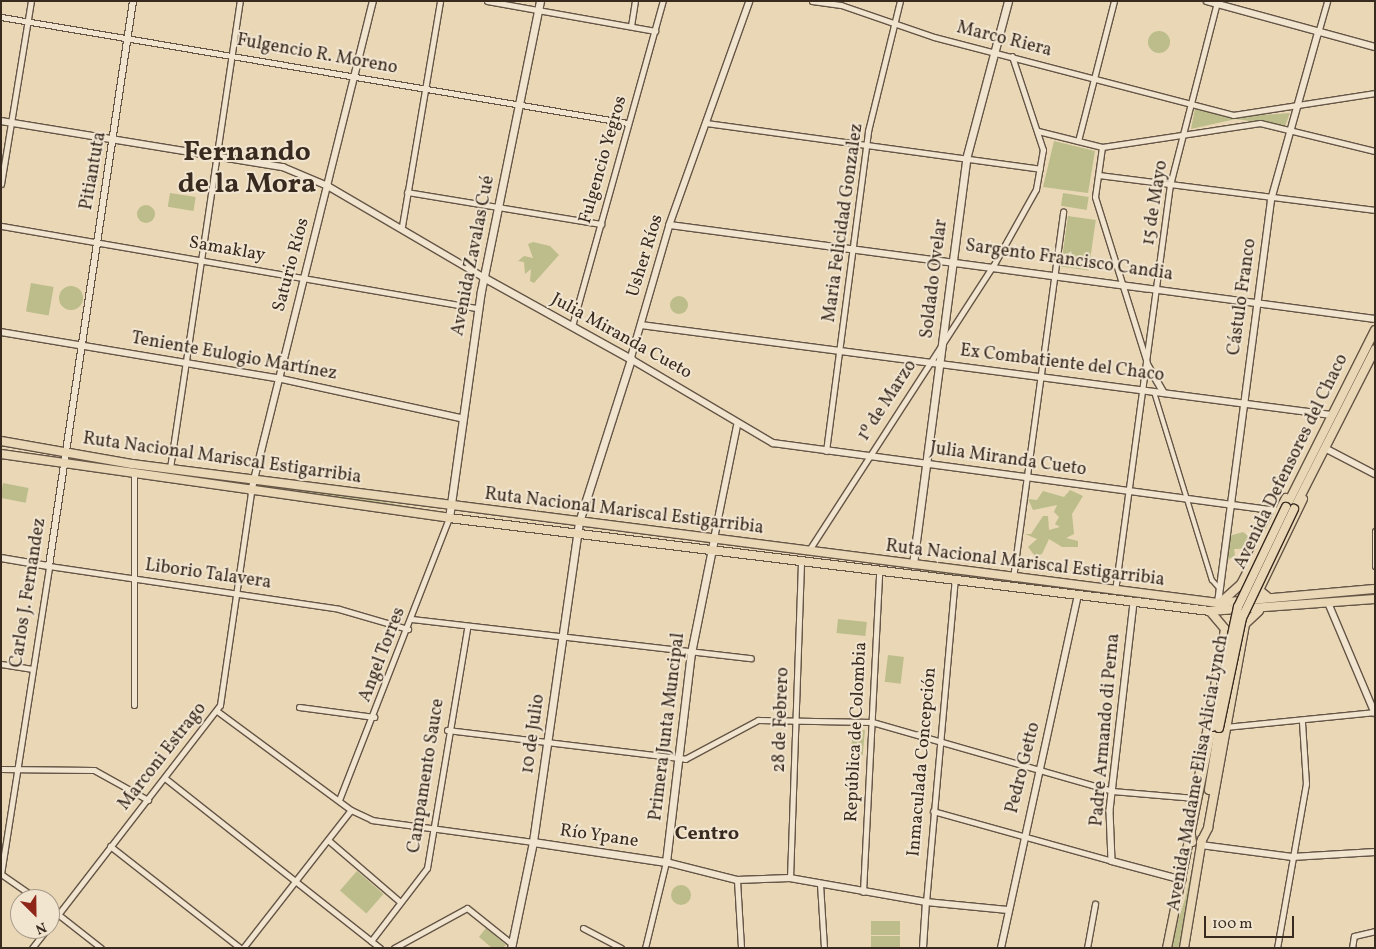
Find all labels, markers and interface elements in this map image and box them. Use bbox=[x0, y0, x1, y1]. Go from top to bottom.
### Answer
street label: Marco Riera bbox=[954, 18, 1054, 62]
street label: Fulgencio R. Moreno bbox=[235, 30, 399, 80]
street label: Fulgencio Yegros bbox=[575, 93, 633, 227]
street label: Maria Felicidad Gonzalez bbox=[819, 122, 869, 324]
street label: Pitiantuta bbox=[76, 130, 112, 212]
district label: Fernando de la Mora bbox=[178, 136, 316, 202]
street label: 15 de Mayo bbox=[1139, 159, 1173, 247]
street label: Avenida Zavalas Cué bbox=[448, 174, 500, 338]
street label: Usher Ríos bbox=[623, 212, 669, 300]
street label: Saturio Ríos bbox=[269, 216, 315, 314]
street label: Soldado Ovelar bbox=[917, 218, 953, 340]
street label: Samaklay bbox=[187, 233, 267, 267]
street label: Sargento Francisco Candia bbox=[964, 236, 1174, 286]
street label: Cástulo Franco bbox=[1224, 237, 1262, 357]
street label: Julia Miranda Cueto bbox=[547, 289, 695, 385]
street label: Teniente Eulogio Martínez bbox=[129, 328, 339, 386]
street label: Ex Combatiente del Chaco bbox=[959, 341, 1165, 387]
street label: Avenida Defensores del Chaco bbox=[1230, 351, 1354, 573]
street label: 1º de Marzo bbox=[854, 356, 922, 446]
street label: Ruta Nacional Mariscal Estigarribia bbox=[81, 429, 363, 489]
street label: Julia Miranda Cueto bbox=[928, 438, 1088, 482]
street label: Ruta Nacional Mariscal Estigarribia bbox=[483, 484, 765, 540]
street label: Carlos J. Fernandez bbox=[7, 517, 51, 669]
street label: Ruta Nacional Mariscal Estigarribia bbox=[884, 536, 1166, 592]
street label: Liborio Talavera bbox=[143, 555, 273, 595]
street label: Angel Torres bbox=[355, 604, 411, 706]
street label: Primera Junta Muncipal bbox=[646, 632, 690, 822]
street label: Padre Armando di Perna bbox=[1087, 633, 1125, 827]
street label: Avenida Madame Elisa Alicia Lynch bbox=[1164, 633, 1234, 913]
street label: República de Colombia bbox=[841, 641, 873, 823]
street label: Inmaculada Concepción bbox=[904, 666, 942, 858]
street label: 28 de Febrero bbox=[769, 667, 795, 773]
street label: 10 de Julio bbox=[518, 693, 550, 775]
street label: Campamento Sauce bbox=[404, 697, 450, 855]
street label: Marconi Estrago bbox=[114, 699, 212, 815]
street label: Pedro Getto bbox=[1002, 720, 1046, 816]
street label: Río Ypane bbox=[558, 821, 640, 853]
district label: Centro bbox=[675, 822, 739, 846]
north arrow bbox=[10, 889, 60, 939]
scale bar bbox=[1206, 906, 1296, 938]
text: 100 m bbox=[1212, 914, 1252, 935]
text: N bbox=[32, 917, 49, 938]

